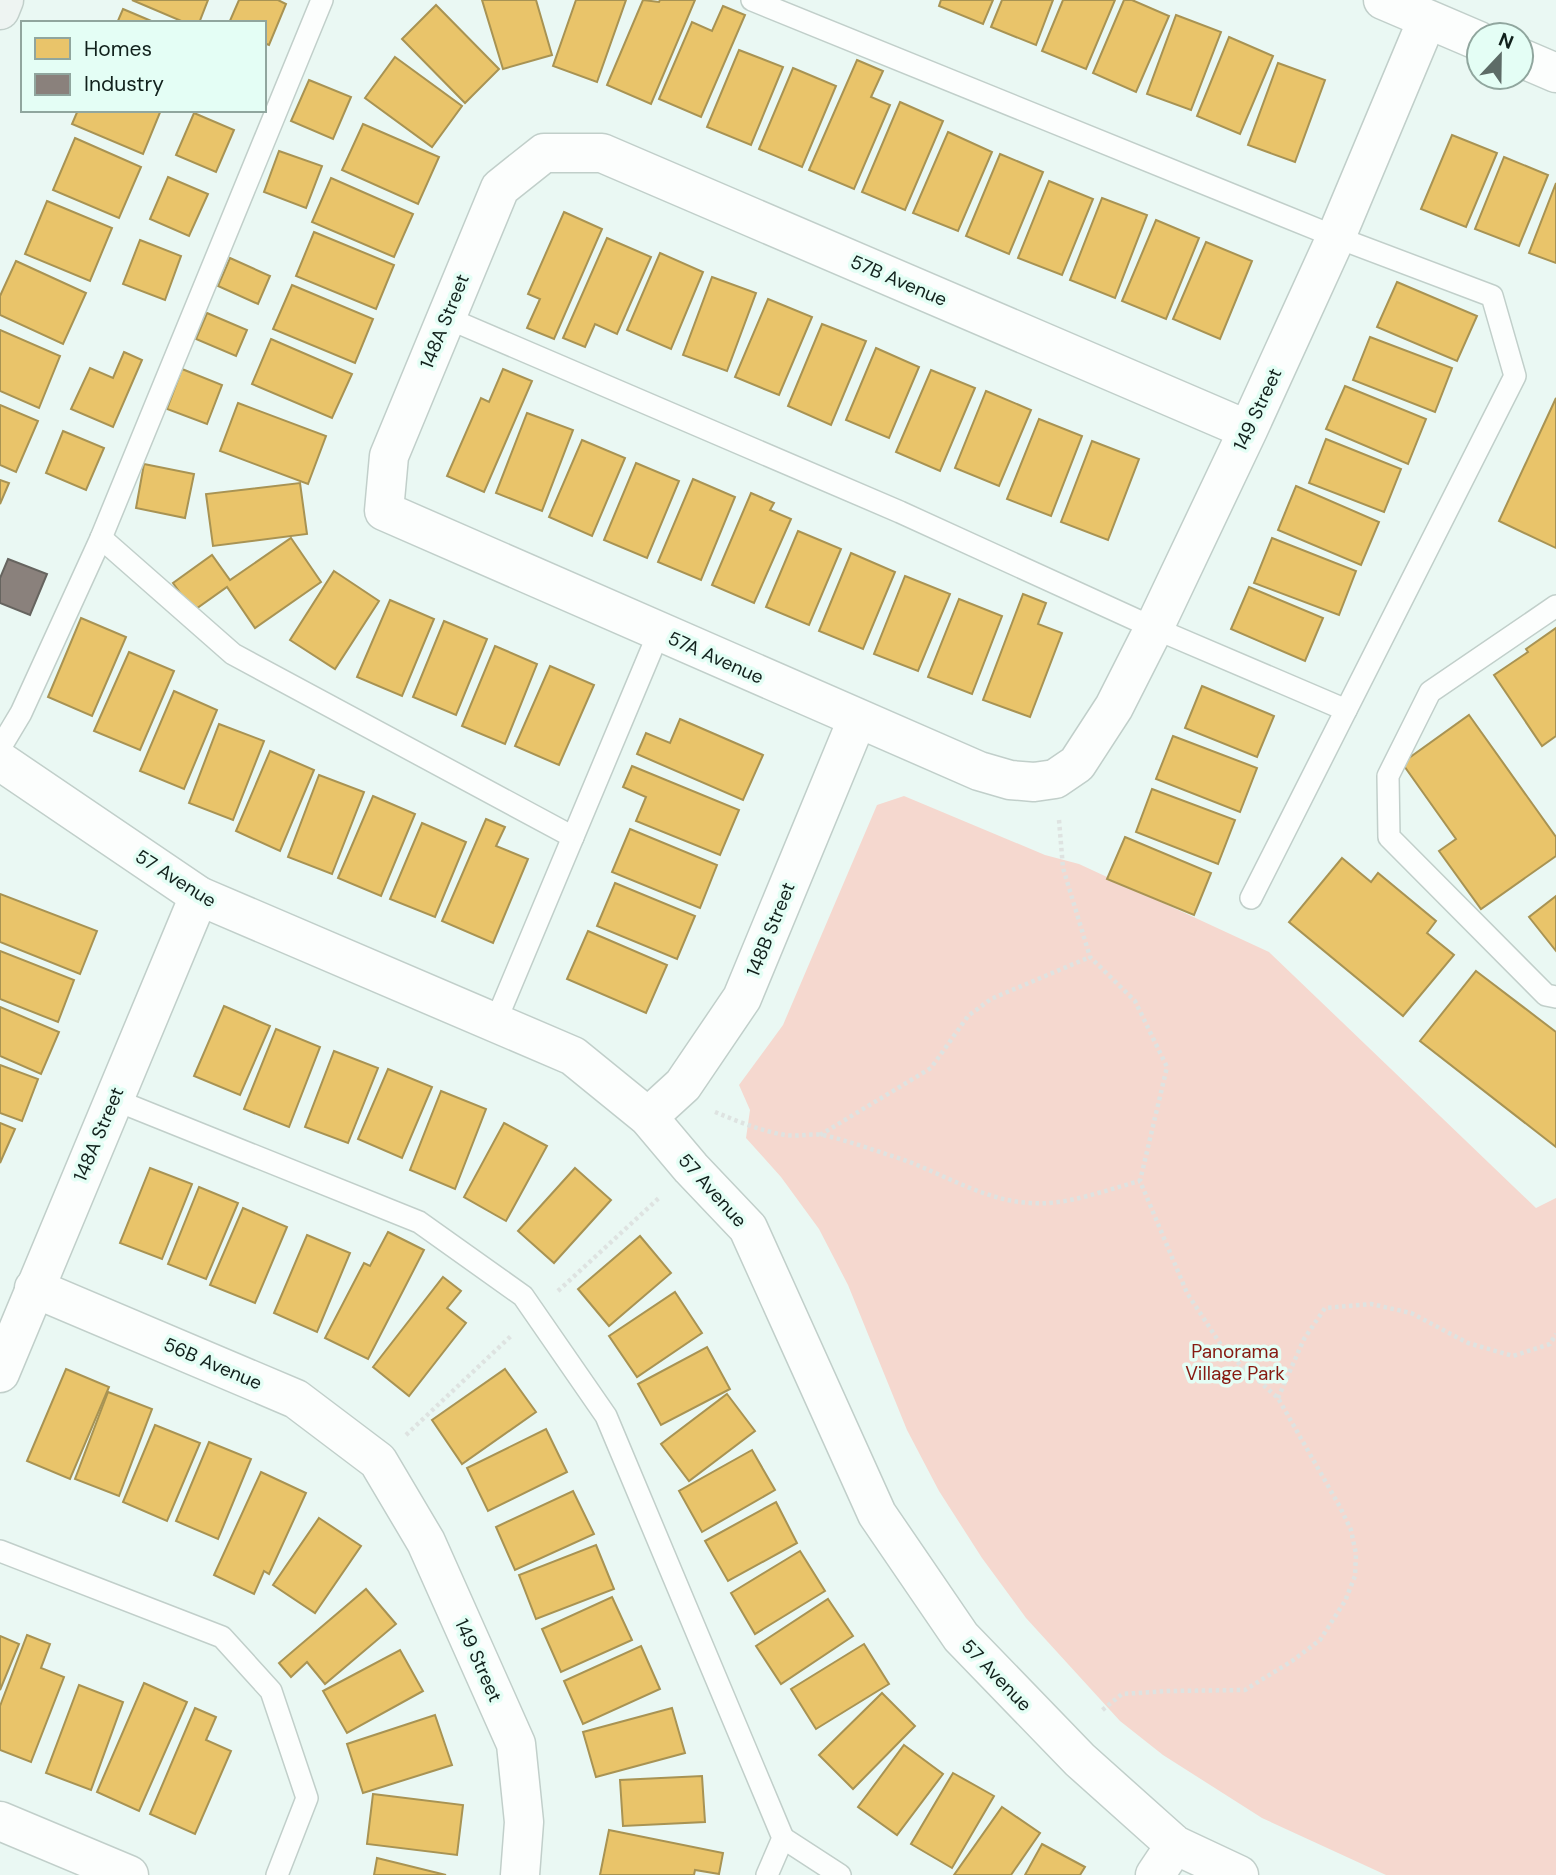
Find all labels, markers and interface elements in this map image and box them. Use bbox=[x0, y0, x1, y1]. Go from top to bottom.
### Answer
legend bbox=[21, 21, 266, 112]
north arrow bbox=[1465, 21, 1535, 91]
text: N bbox=[1495, 27, 1517, 55]
text: Homes bbox=[84, 35, 152, 63]
text: Industry bbox=[84, 70, 164, 98]
street label: 57B Avenue bbox=[847, 249, 951, 312]
street label: 148A Street bbox=[414, 270, 475, 372]
street label: 149 Street bbox=[1227, 364, 1287, 455]
street label: 57A Avenue bbox=[664, 625, 767, 690]
street label: 57 Avenue bbox=[131, 844, 221, 913]
street label: 148B Street bbox=[740, 878, 801, 980]
street label: 148A Street bbox=[67, 1083, 129, 1185]
street label: 57 Avenue bbox=[673, 1148, 752, 1233]
street label: 56B Avenue bbox=[160, 1332, 266, 1395]
park label: Panorama Village Park bbox=[1185, 1339, 1285, 1386]
street label: 149 Street bbox=[449, 1615, 508, 1706]
street label: 57 Avenue bbox=[956, 1634, 1037, 1717]

